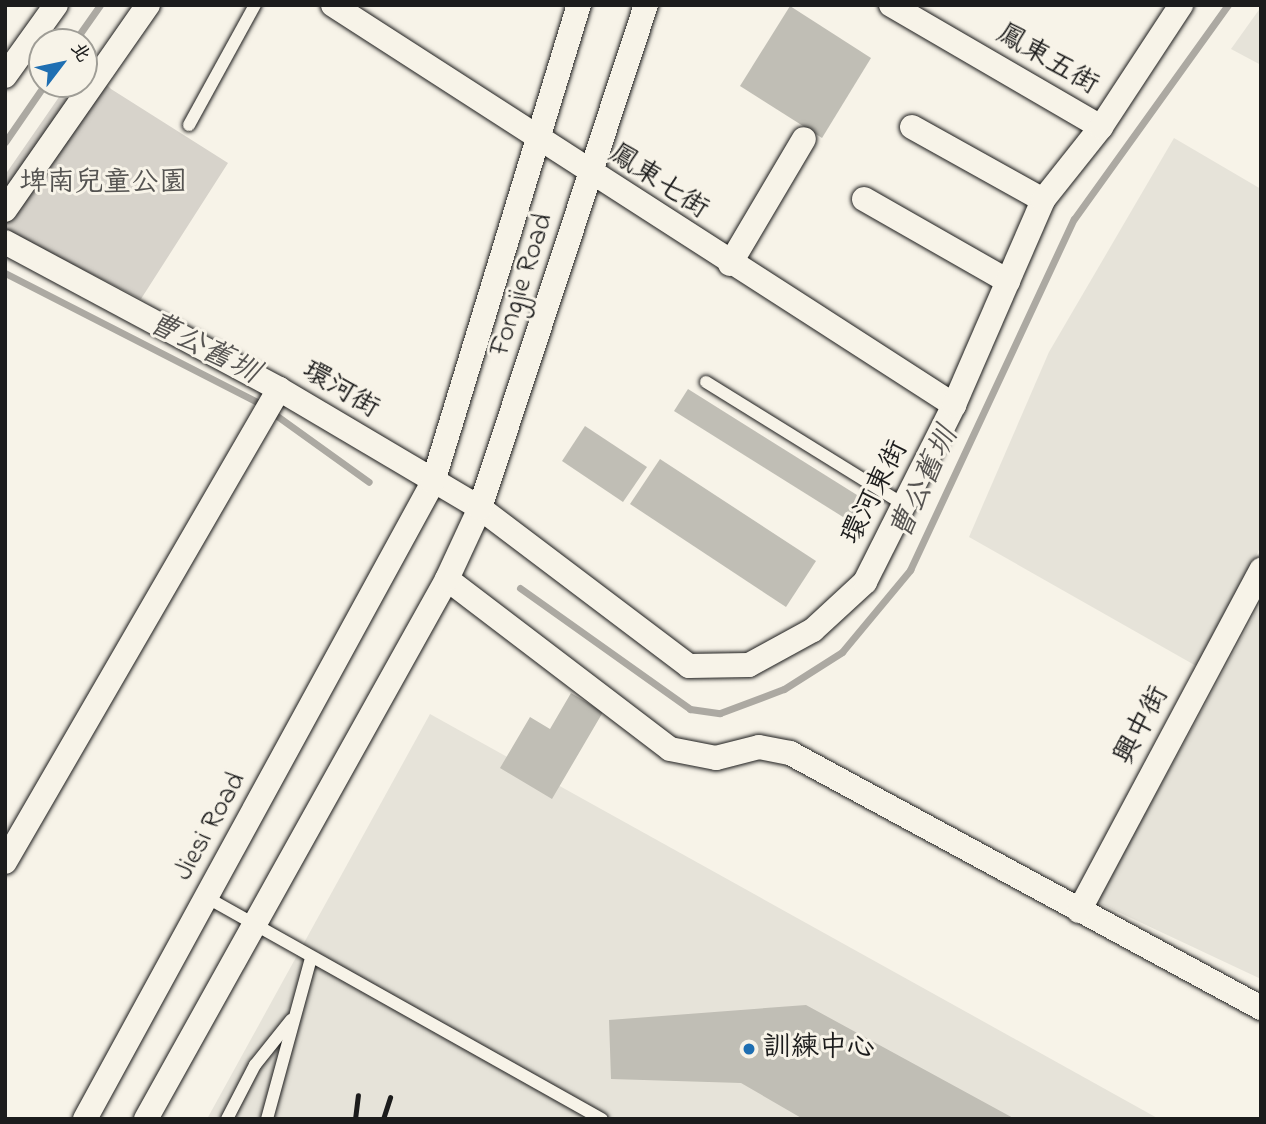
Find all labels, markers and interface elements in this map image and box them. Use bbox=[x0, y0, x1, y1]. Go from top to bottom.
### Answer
street label: 鳳東五街 bbox=[990, 18, 1104, 104]
north arrow bbox=[28, 28, 98, 98]
text: 北 bbox=[63, 37, 96, 68]
street label: 鳳東七街 bbox=[602, 138, 714, 228]
park label: 埤南兒童公園 bbox=[19, 167, 187, 201]
street label: Fongjie Road bbox=[484, 210, 562, 360]
water label: 曹公舊圳 bbox=[141, 306, 265, 392]
street label: 環河街 bbox=[295, 355, 385, 427]
water label: 曹公舊圳 bbox=[883, 422, 967, 546]
street label: 環河東街 bbox=[836, 435, 916, 551]
street label: 興中街 bbox=[1108, 681, 1178, 771]
street label: Jiesi Road bbox=[168, 767, 254, 887]
place label: 訓練中心 bbox=[763, 1032, 875, 1066]
marker: 訓練中心 bbox=[741, 1041, 757, 1057]

